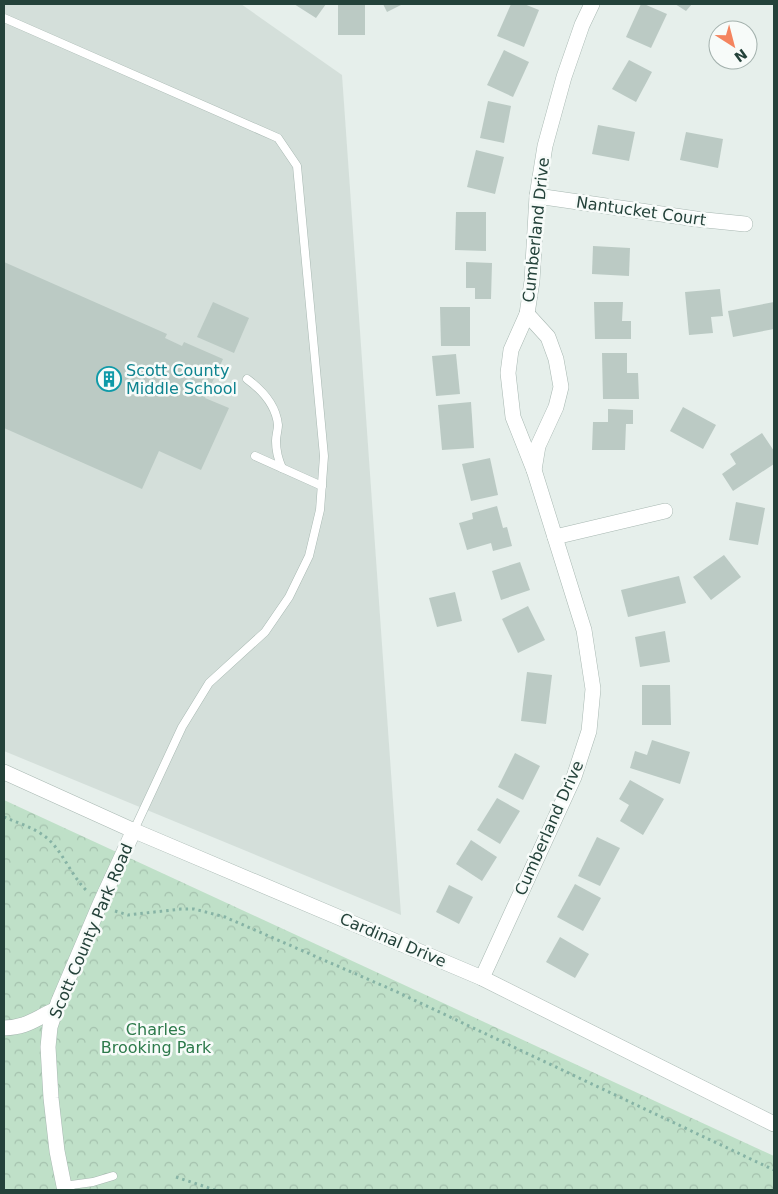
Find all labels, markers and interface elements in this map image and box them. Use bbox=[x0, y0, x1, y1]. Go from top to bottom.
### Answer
north arrow bbox=[708, 20, 758, 70]
text: N bbox=[731, 46, 750, 65]
street label: Cumberland Drive bbox=[519, 157, 553, 303]
street label: Nantucket Court bbox=[575, 192, 707, 230]
place label: Scott County Middle School bbox=[126, 361, 237, 398]
building icon: Scott County Middle School bbox=[96, 366, 122, 392]
street label: Cumberland Drive bbox=[511, 758, 587, 898]
street label: Scott County Park Road bbox=[45, 841, 137, 1021]
street label: Cardinal Drive bbox=[337, 909, 449, 971]
park label: Charles Brooking Park bbox=[101, 1020, 212, 1057]

